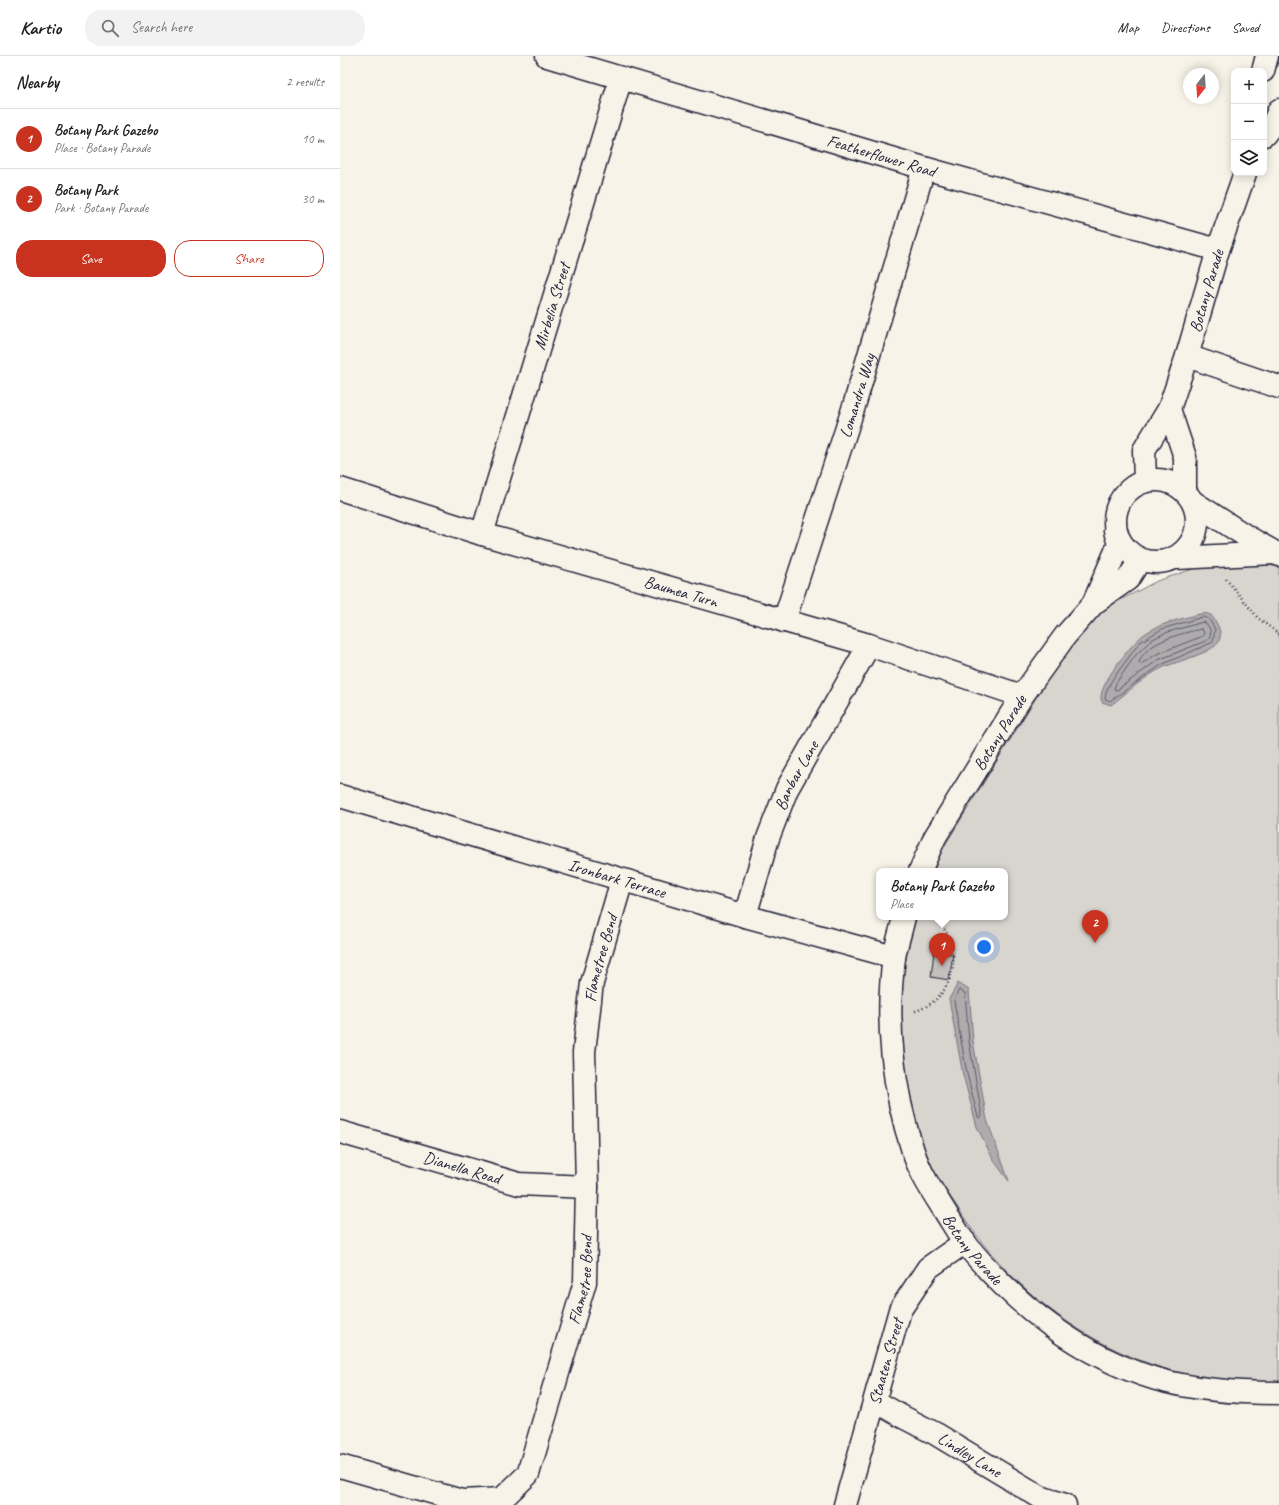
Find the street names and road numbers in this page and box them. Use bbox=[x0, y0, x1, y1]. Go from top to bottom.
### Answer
street label: Featherflower Road bbox=[825, 130, 940, 182]
street label: Botany Parade bbox=[1185, 246, 1229, 335]
street label: Mirbelia Street bbox=[529, 258, 576, 352]
street label: Lomandra Way bbox=[834, 350, 880, 440]
street label: Baumea Turn bbox=[642, 571, 722, 612]
street label: Botany Parade bbox=[969, 690, 1032, 774]
street label: Banbar Lane bbox=[770, 736, 824, 813]
street label: Ironbark Terrace bbox=[566, 854, 670, 903]
street label: Flametree Bend bbox=[580, 910, 623, 1003]
street label: Dianella Road bbox=[421, 1147, 505, 1190]
street label: Botany Parade bbox=[938, 1210, 1008, 1290]
street label: Flametree Bend bbox=[563, 1233, 597, 1327]
street label: Staaten Street bbox=[864, 1314, 909, 1407]
street label: Lindley Lane bbox=[934, 1428, 1007, 1483]

